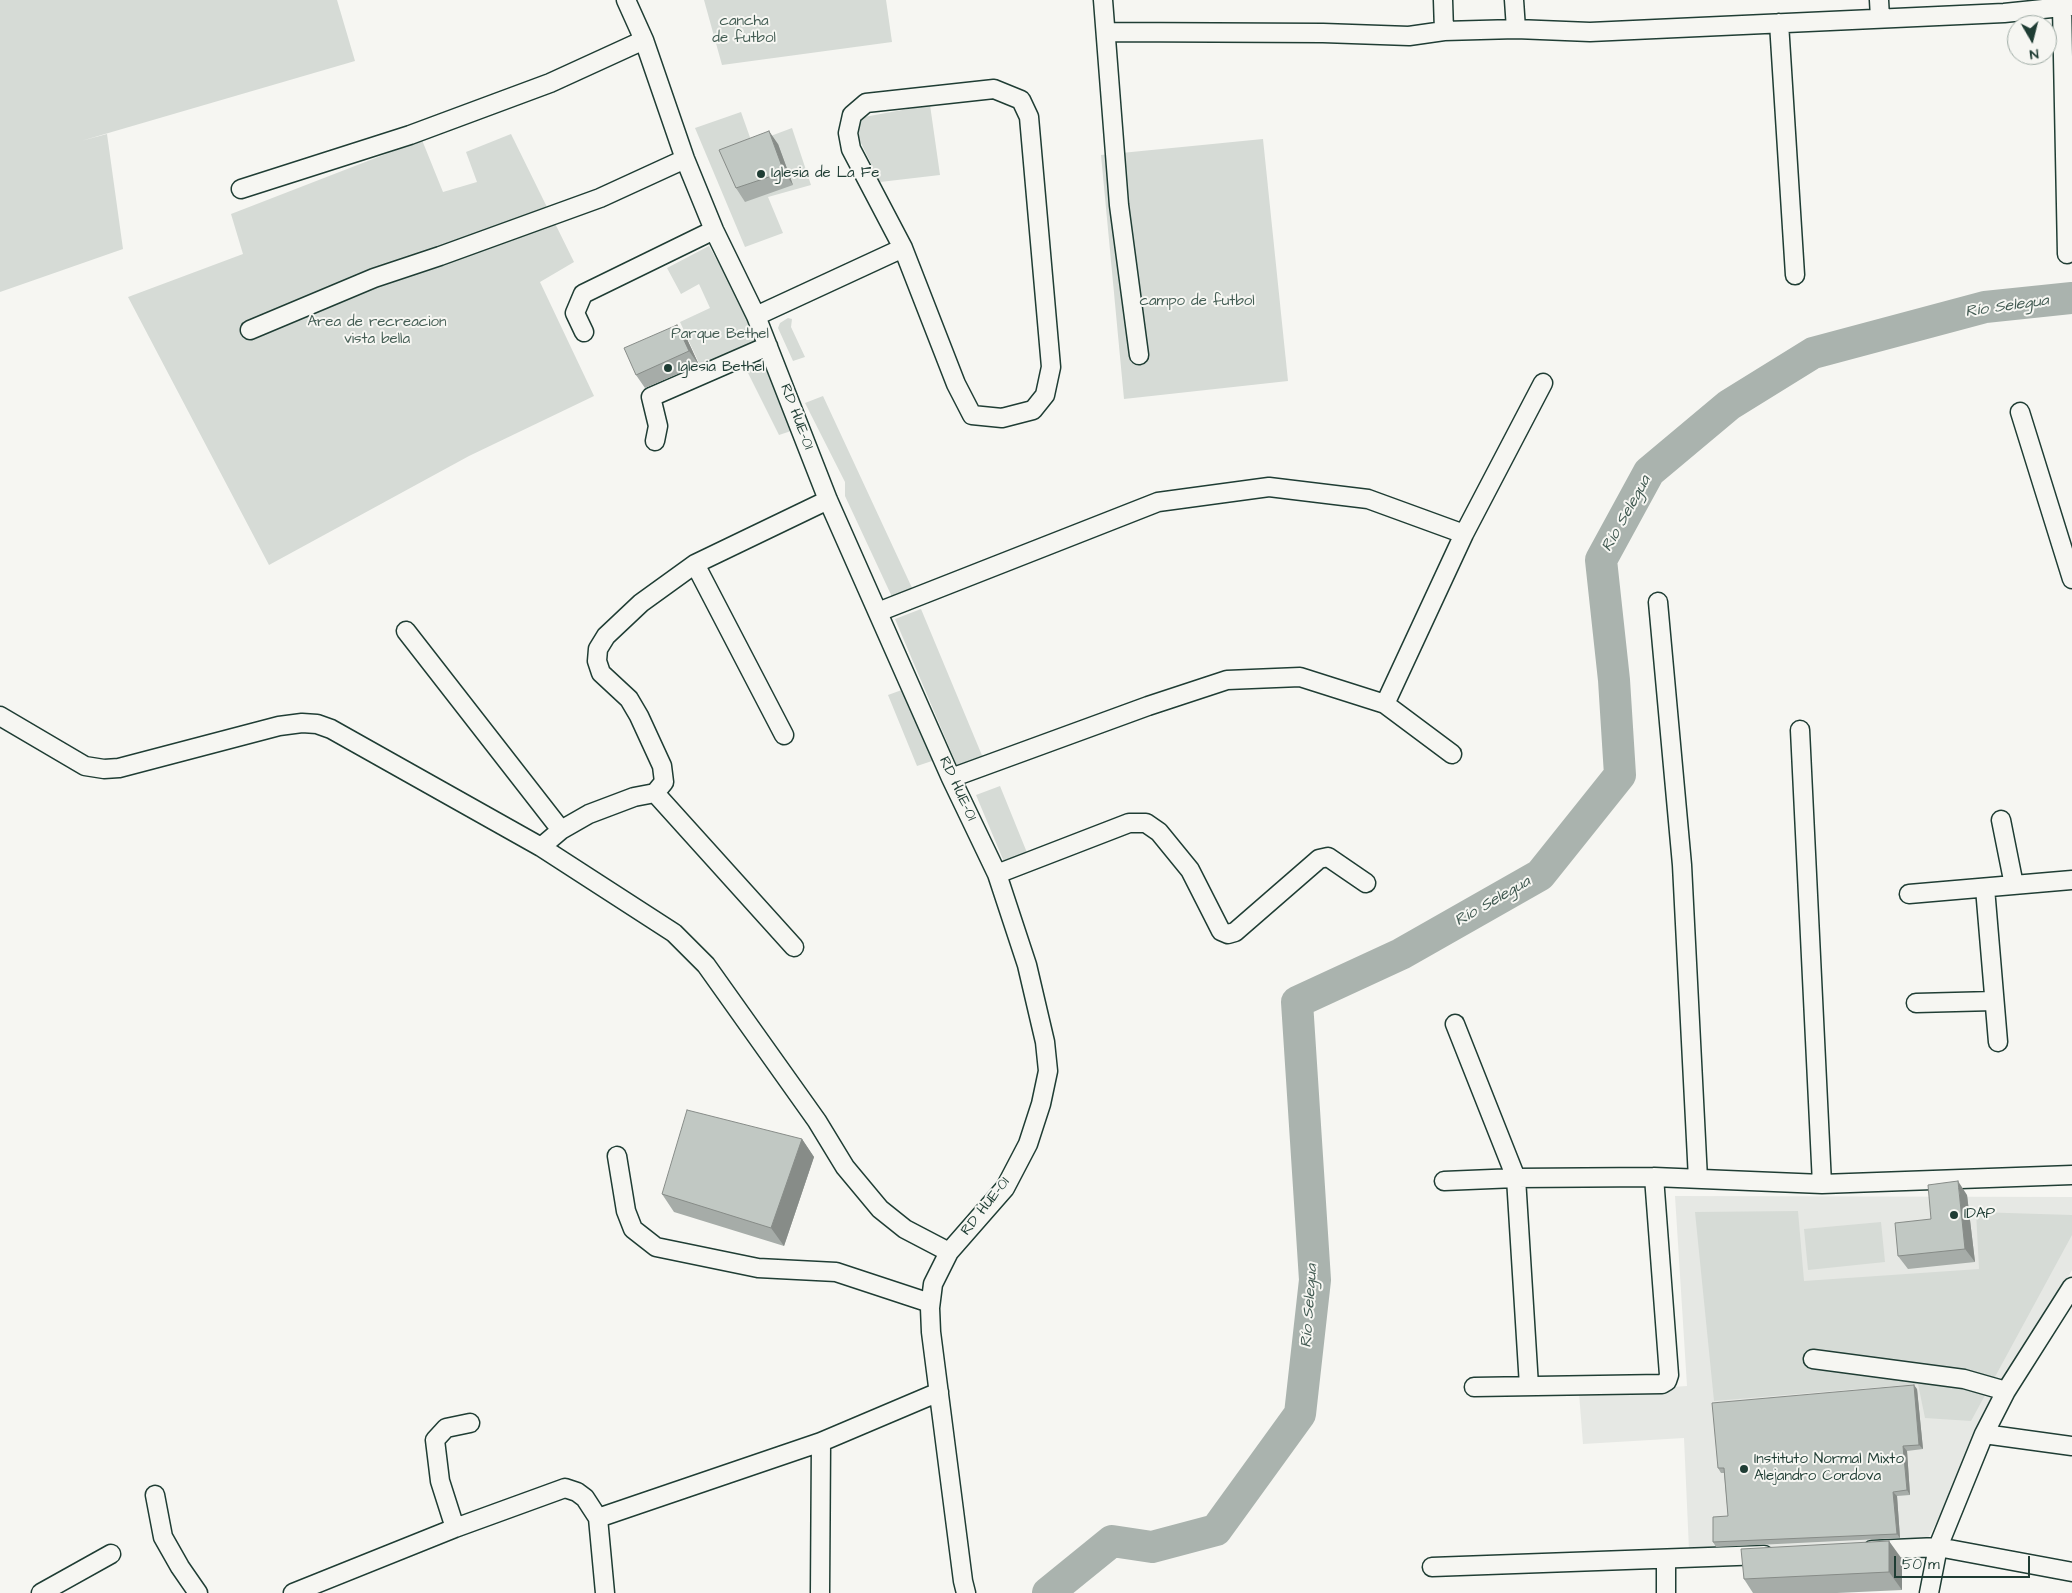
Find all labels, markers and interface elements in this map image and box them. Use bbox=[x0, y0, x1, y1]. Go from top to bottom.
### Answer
park label: cancha de futbol bbox=[712, 13, 776, 48]
north arrow bbox=[2007, 15, 2057, 65]
text: N bbox=[2028, 43, 2040, 64]
place label: Iglesia de La Fe bbox=[771, 165, 879, 183]
marker: Iglesia de La Fe bbox=[755, 168, 767, 180]
water label: Río Selegua bbox=[1964, 292, 2050, 322]
park label: campo de futbol bbox=[1139, 293, 1255, 311]
park label: Area de recreacion vista bella bbox=[307, 314, 447, 349]
park label: Parque Bethel bbox=[671, 326, 769, 344]
place label: Iglesia Bethel bbox=[678, 359, 765, 377]
marker: Iglesia Bethel bbox=[662, 362, 674, 374]
street label: RD HUE-01 bbox=[775, 382, 817, 452]
water label: Río Selegua bbox=[1598, 473, 1656, 555]
street label: RD HUE-01 bbox=[934, 754, 980, 824]
water label: Río Selegua bbox=[1452, 873, 1534, 931]
street label: RD HUE-01 bbox=[958, 1174, 1014, 1240]
place label: IDAP bbox=[1964, 1206, 1995, 1224]
marker: IDAP bbox=[1948, 1209, 1960, 1221]
water label: Río Selegua bbox=[1297, 1264, 1323, 1348]
place label: Instituto Normal Mixto Alejandro Cordova bbox=[1754, 1451, 1904, 1486]
marker: Instituto Normal Mixto Alejandro Cordova bbox=[1738, 1463, 1750, 1475]
scale bar bbox=[1897, 1546, 2033, 1578]
text: 50 m bbox=[1902, 1554, 1940, 1575]

